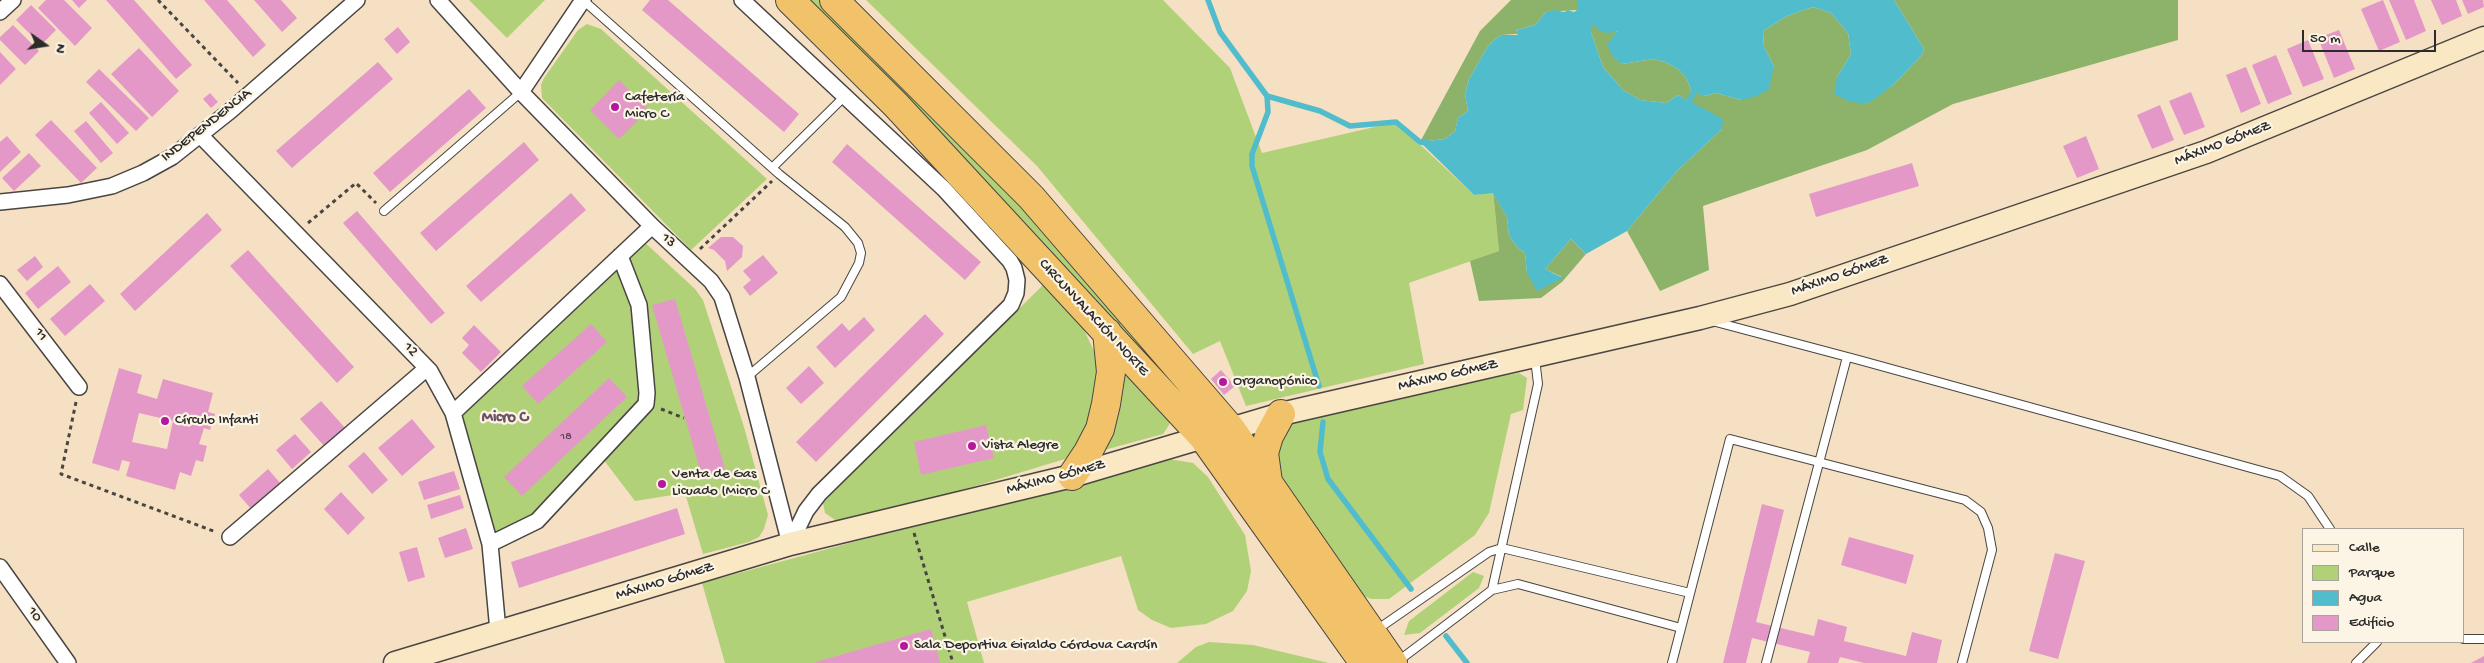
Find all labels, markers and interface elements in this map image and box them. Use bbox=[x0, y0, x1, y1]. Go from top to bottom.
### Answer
north arrow bbox=[20, 20, 70, 70]
scale bar bbox=[2304, 20, 2438, 52]
text: 50 m bbox=[2310, 30, 2341, 48]
text: N bbox=[51, 42, 69, 55]
street label: INDEPENDENCIA bbox=[158, 85, 256, 167]
place label: Cafetería Micro C bbox=[625, 89, 685, 124]
marker: Cafetería Micro C bbox=[609, 101, 621, 113]
street label: MÁXIMO GÓMEZ bbox=[2172, 117, 2274, 171]
street label: 13 bbox=[657, 230, 679, 252]
street label: MÁXIMO GÓMEZ bbox=[1789, 251, 1891, 301]
street label: CIRCUNVALACIÓN NORTE bbox=[1034, 256, 1152, 380]
street label: 11 bbox=[29, 325, 51, 345]
street label: 12 bbox=[399, 339, 421, 361]
street label: MÁXIMO GÓMEZ bbox=[1396, 356, 1500, 396]
place label: Organopónico bbox=[1233, 373, 1318, 391]
marker: Organopónico bbox=[1217, 376, 1229, 388]
district label: Micro C bbox=[482, 409, 528, 429]
place label: Círculo Infanti bbox=[175, 412, 259, 430]
marker: Círculo Infanti bbox=[159, 415, 171, 427]
house number: 18 bbox=[560, 430, 572, 444]
place label: Vista Alegre bbox=[982, 437, 1059, 455]
marker: Vista Alegre bbox=[966, 440, 978, 452]
street label: MÁXIMO GÓMEZ bbox=[1005, 456, 1107, 500]
place label: Venta de Gas Licuado (Micro C bbox=[672, 466, 769, 501]
marker: Venta de Gas Licuado (Micro C bbox=[656, 478, 668, 490]
legend bbox=[2302, 528, 2464, 643]
text: Calle bbox=[2349, 539, 2380, 557]
street label: MÁXIMO GÓMEZ bbox=[614, 559, 716, 605]
text: Parque bbox=[2349, 564, 2395, 582]
text: Agua bbox=[2349, 589, 2382, 607]
street label: 10 bbox=[22, 604, 46, 626]
text: Edificio bbox=[2349, 614, 2394, 632]
place label: Sala Deportiva Giraldo Córdova Cardín bbox=[914, 637, 1157, 655]
marker: Sala Deportiva Giraldo Córdova Cardín bbox=[898, 640, 910, 652]

